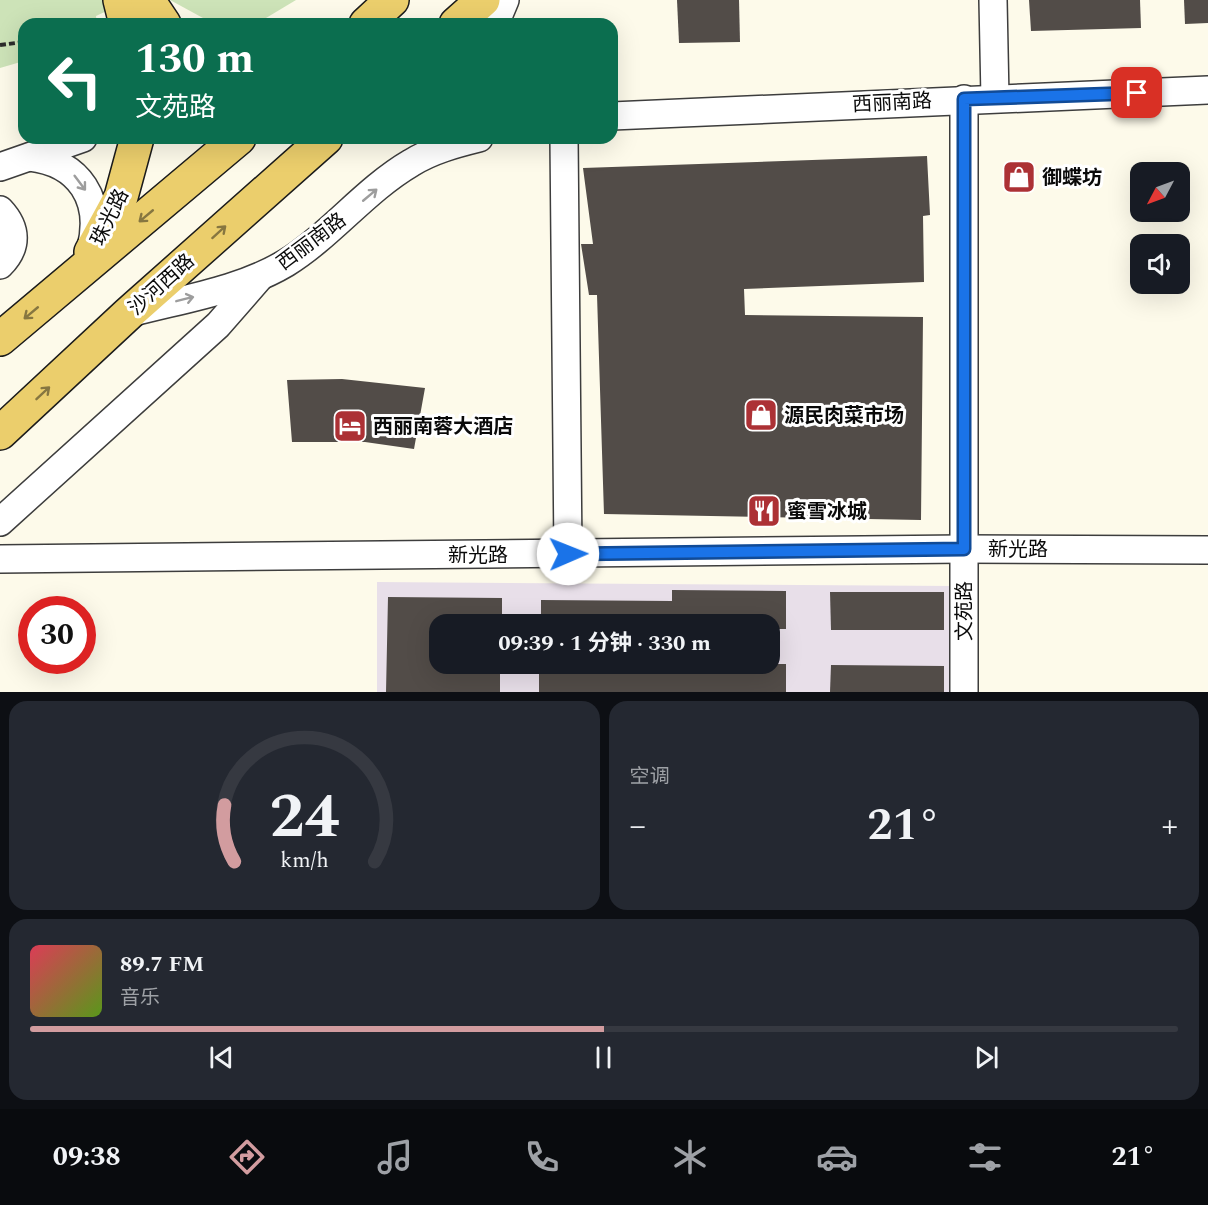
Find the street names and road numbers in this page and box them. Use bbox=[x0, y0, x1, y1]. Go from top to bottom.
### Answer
street label: 西丽南路 bbox=[851, 86, 933, 120]
street label: 珠光路 bbox=[83, 184, 137, 251]
street label: 西丽南路 bbox=[271, 206, 353, 278]
street label: 沙河西路 bbox=[122, 247, 201, 323]
street label: 新光路 bbox=[988, 535, 1048, 565]
street label: 新光路 bbox=[448, 541, 508, 571]
street label: 文苑路 bbox=[950, 581, 980, 641]

